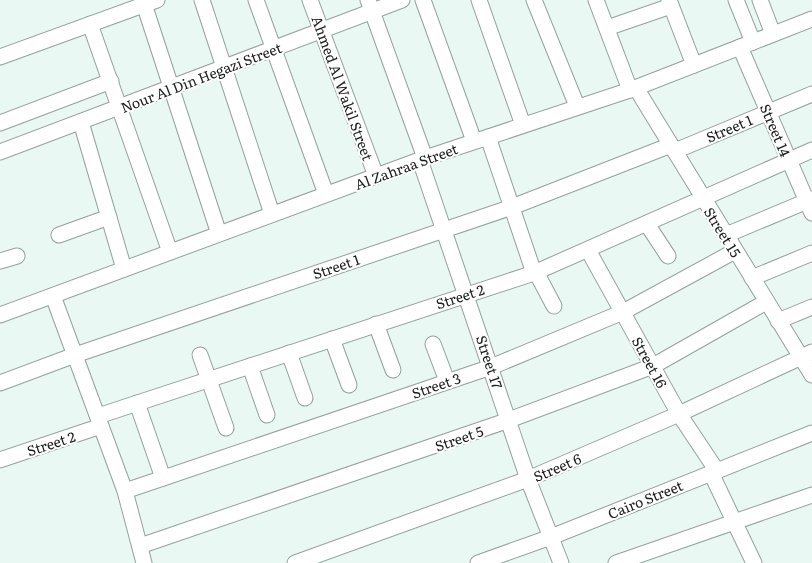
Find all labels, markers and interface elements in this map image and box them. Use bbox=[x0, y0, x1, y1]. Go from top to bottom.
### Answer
street label: Ahmed Al Wakil Street bbox=[307, 13, 379, 163]
street label: Nour Al Din Hegazi Street bbox=[118, 37, 285, 117]
street label: Street 14 bbox=[756, 100, 796, 160]
street label: Street 1 bbox=[703, 109, 756, 147]
street label: Al Zahraa Street bbox=[352, 138, 461, 194]
street label: Street 15 bbox=[700, 203, 746, 261]
street label: Street 1 bbox=[310, 249, 362, 283]
street label: Street 2 bbox=[433, 279, 487, 313]
street label: Street 17 bbox=[472, 333, 508, 391]
street label: Street 16 bbox=[628, 333, 673, 392]
street label: Street 3 bbox=[409, 367, 463, 403]
street label: Street 5 bbox=[432, 420, 486, 456]
street label: Street 2 bbox=[24, 426, 78, 460]
street label: Street 6 bbox=[530, 448, 585, 486]
street label: Cairo Street bbox=[604, 475, 686, 523]

